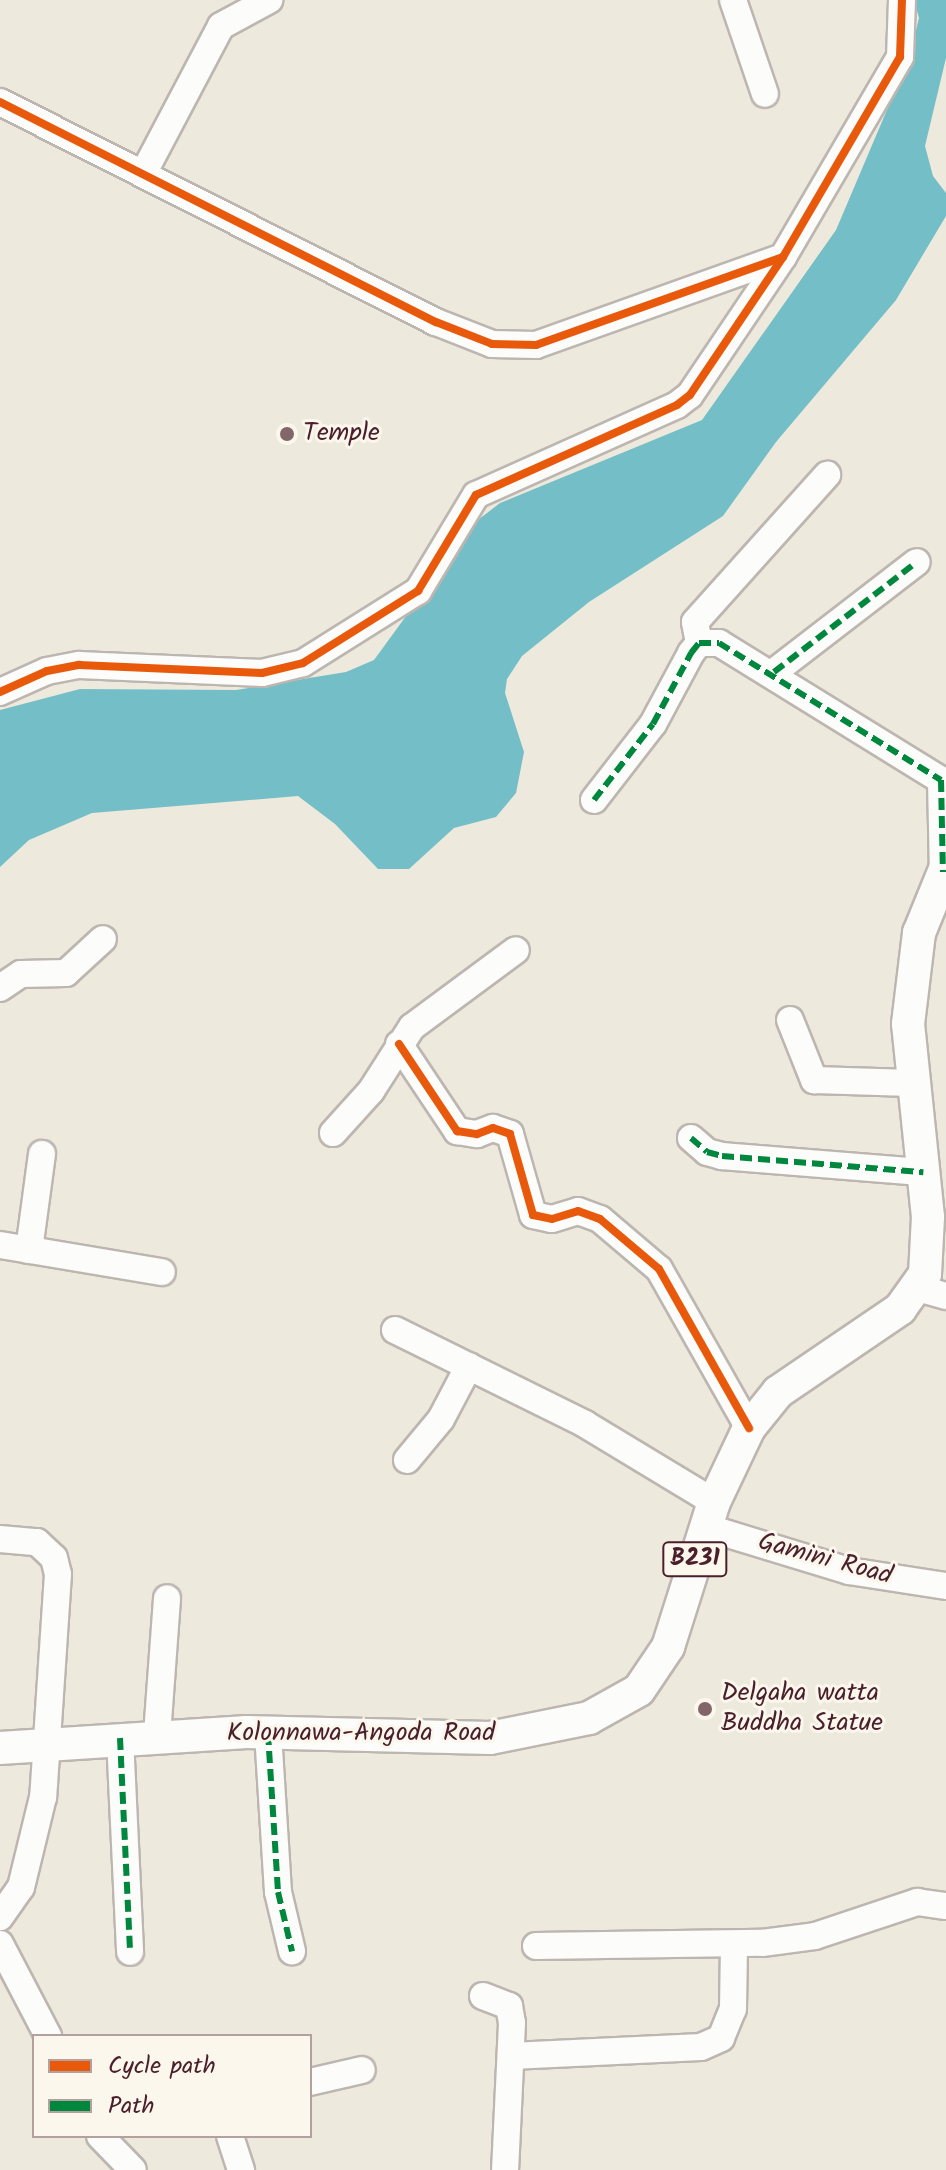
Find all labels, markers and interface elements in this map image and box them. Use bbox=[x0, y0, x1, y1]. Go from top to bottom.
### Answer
place label: Temple bbox=[303, 418, 380, 450]
marker: Temple bbox=[278, 425, 296, 443]
street label: Gamini Road bbox=[755, 1527, 895, 1593]
road number: B231 bbox=[661, 1539, 729, 1579]
place label: Delgaha watta Buddha Statue bbox=[721, 1678, 883, 1740]
marker: Delgaha watta Buddha Statue bbox=[696, 1700, 714, 1718]
street label: Kolonnawa-Angoda Road bbox=[227, 1718, 495, 1750]
legend bbox=[32, 2034, 312, 2138]
text: Cycle path bbox=[108, 2047, 216, 2086]
text: Path bbox=[108, 2087, 154, 2126]

